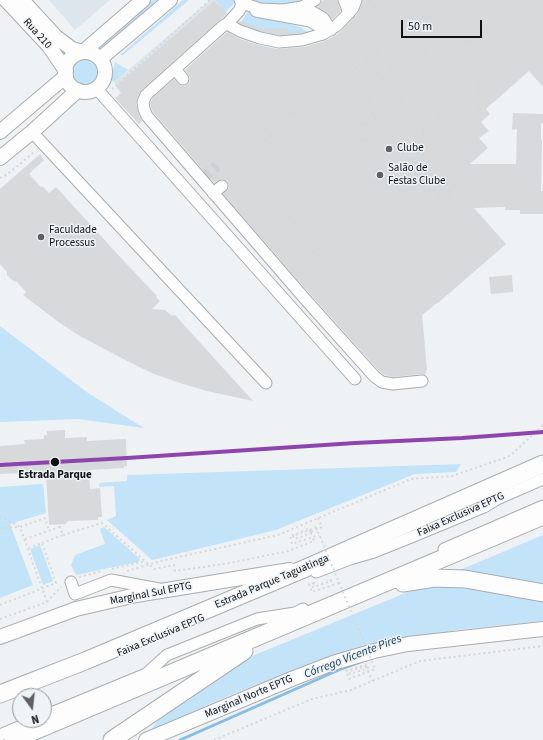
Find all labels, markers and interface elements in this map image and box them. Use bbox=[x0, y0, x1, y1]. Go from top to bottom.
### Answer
scale bar bbox=[403, 12, 484, 38]
street label: Rua 210 bbox=[20, 16, 54, 52]
text: 50 m bbox=[408, 18, 432, 35]
place label: Clube bbox=[397, 142, 424, 156]
marker: Clube bbox=[384, 144, 394, 154]
place label: Salão de Festas Clube bbox=[388, 162, 446, 188]
marker: Salão de Festas Clube bbox=[375, 170, 385, 180]
place label: Faculdade Processus bbox=[49, 224, 97, 250]
marker: Faculdade Processus bbox=[36, 232, 46, 242]
marker: Estrada Parque bbox=[49, 456, 61, 468]
place label: Estrada Parque bbox=[18, 469, 92, 483]
street label: Faixa Exclusiva EPTG bbox=[415, 490, 507, 540]
street label: Estrada Parque Taguatinga bbox=[213, 552, 331, 612]
street label: Marginal Sul EPTG bbox=[109, 580, 193, 608]
street label: Faixa Exclusiva EPTG bbox=[115, 612, 207, 660]
water label: Córrego Vicente Pires bbox=[302, 632, 404, 682]
street label: Marginal Norte EPTG bbox=[203, 672, 295, 722]
north arrow bbox=[12, 688, 52, 728]
text: N bbox=[30, 711, 40, 727]

